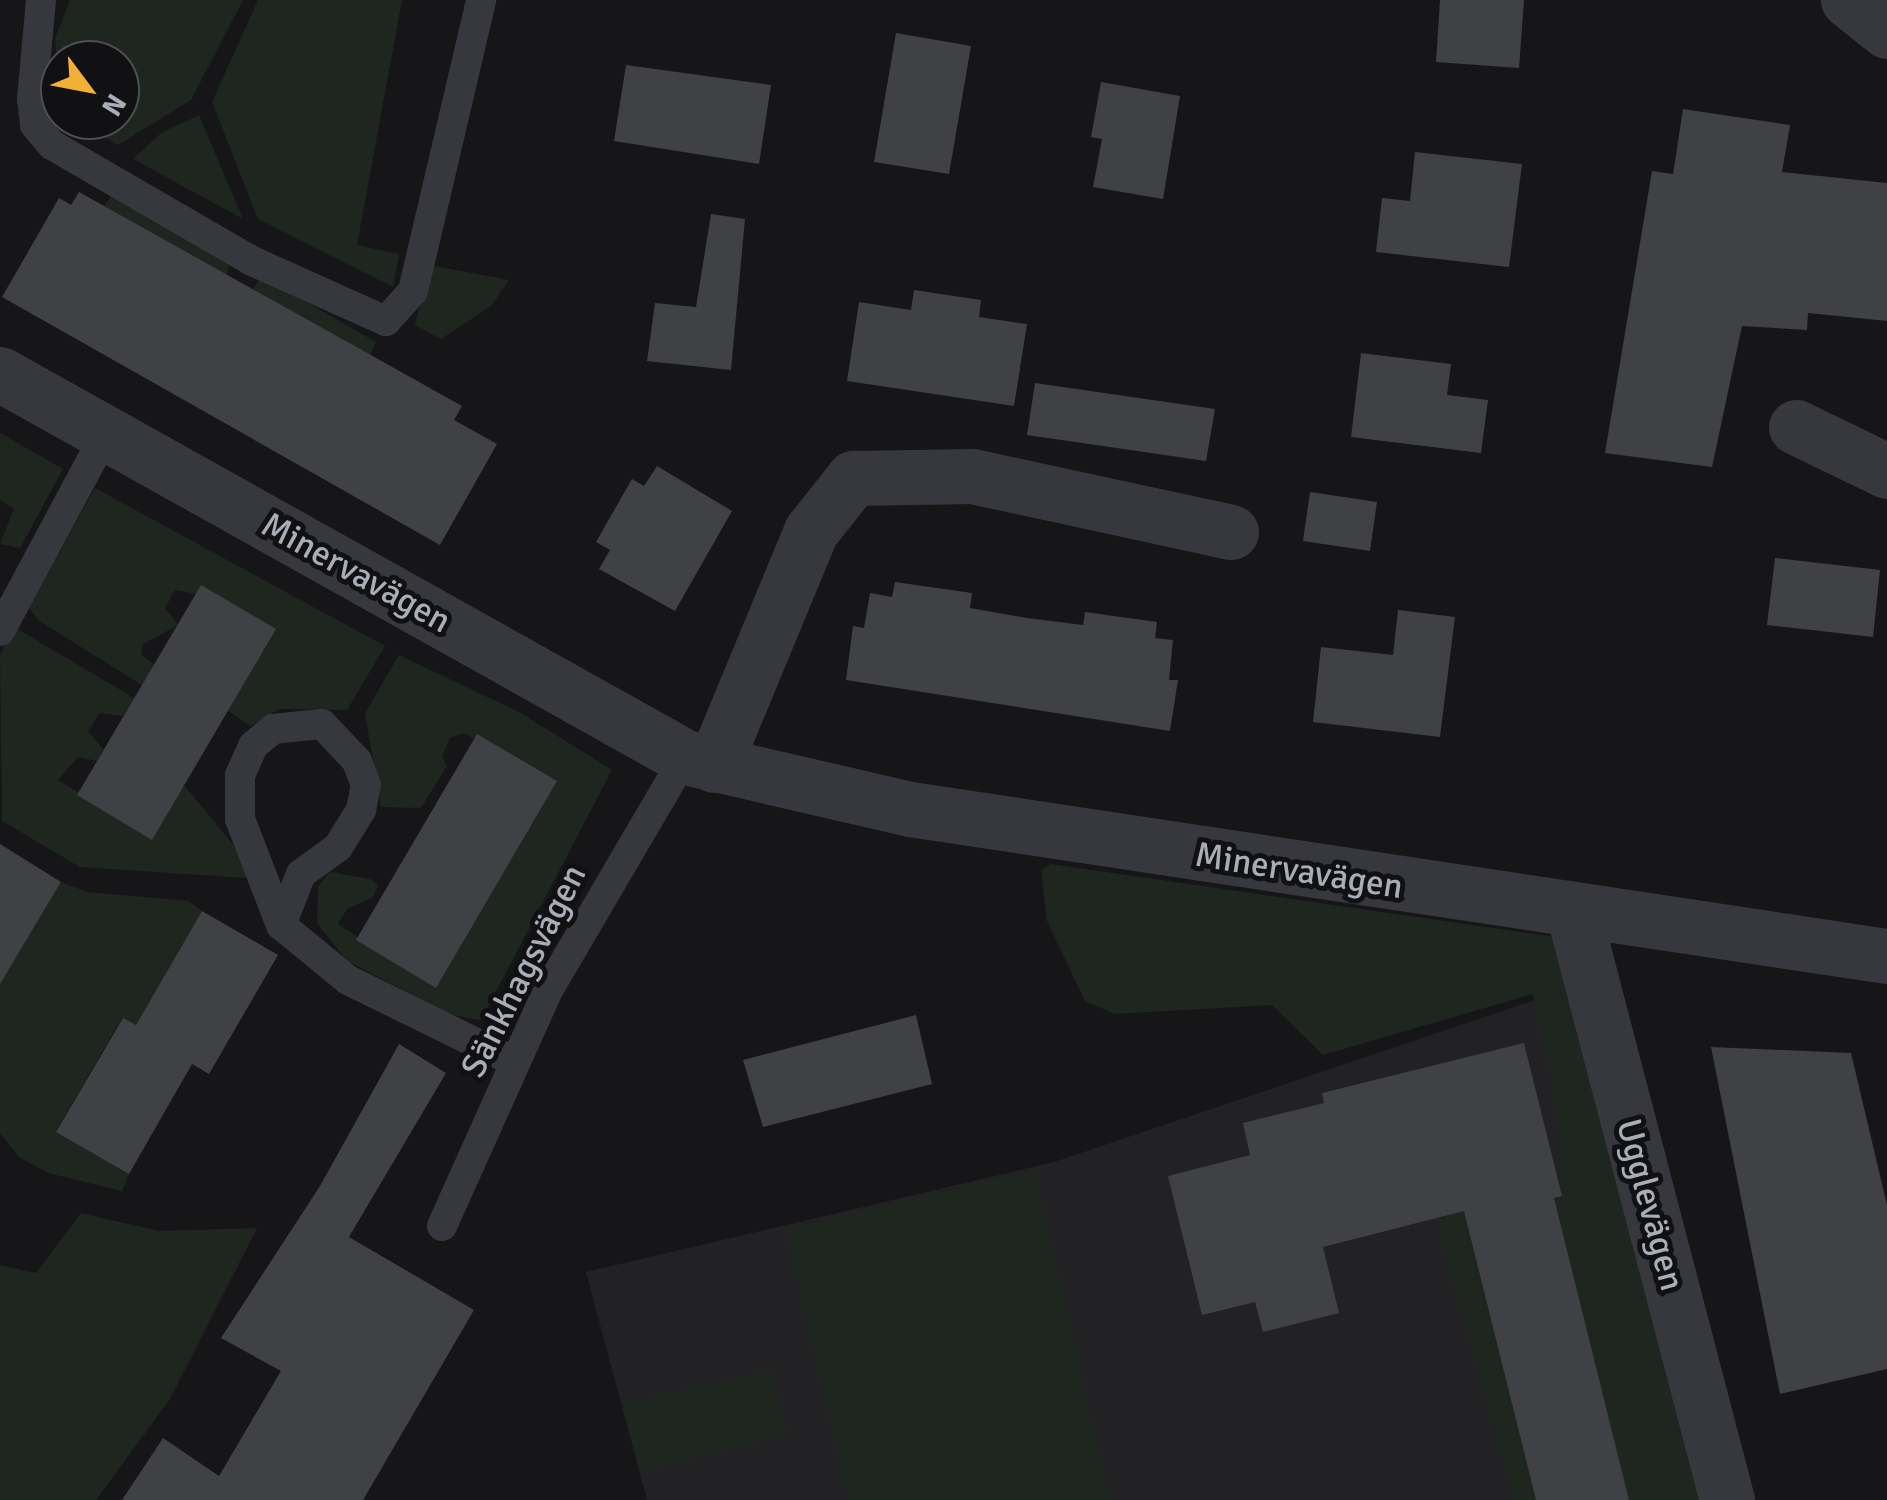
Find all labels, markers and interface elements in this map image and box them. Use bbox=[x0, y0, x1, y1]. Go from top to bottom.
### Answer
north arrow bbox=[40, 40, 140, 140]
text: N bbox=[94, 88, 133, 122]
street label: Minervavägen bbox=[254, 504, 458, 642]
street label: Minervavägen bbox=[1192, 834, 1406, 908]
street label: Sänkhagsvägen bbox=[452, 858, 596, 1084]
street label: Ugglevägen bbox=[1607, 1115, 1693, 1295]

